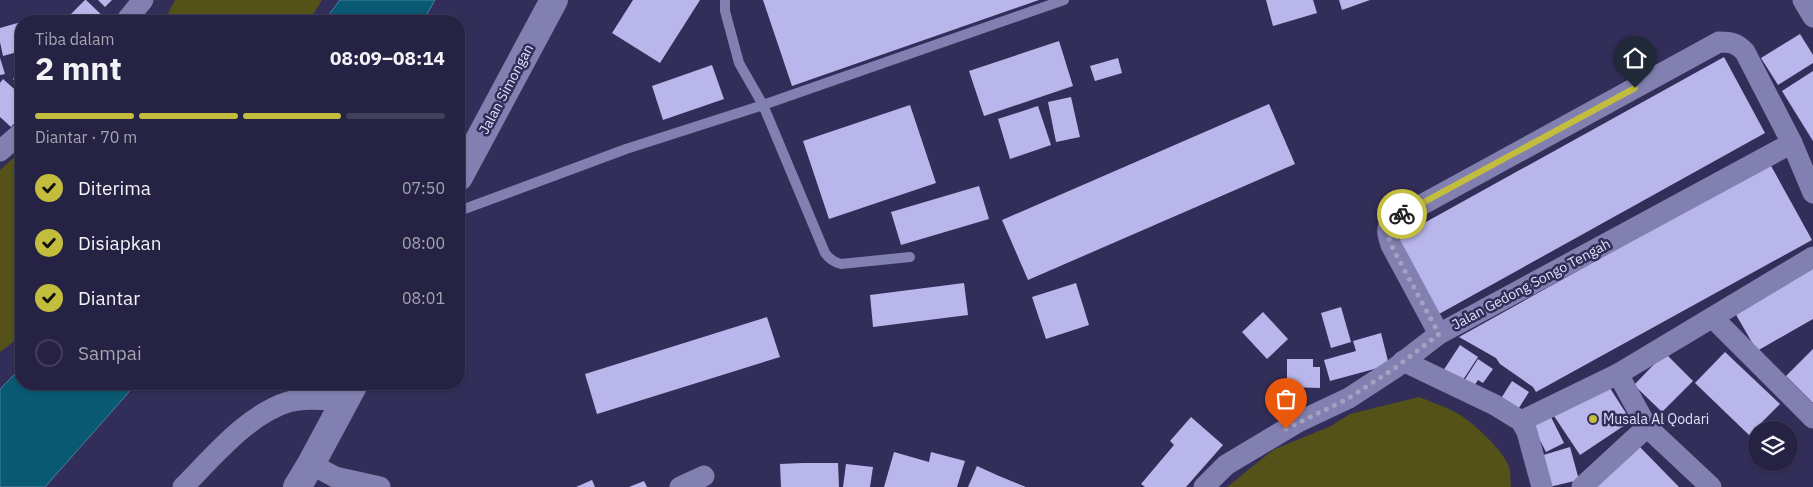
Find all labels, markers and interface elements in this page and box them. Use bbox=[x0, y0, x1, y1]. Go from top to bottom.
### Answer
text: Tiba dalam bbox=[35, 29, 114, 49]
pin bbox=[1614, 37, 1656, 88]
street label: Jalan Simongan bbox=[475, 41, 537, 137]
icon: home bbox=[1621, 44, 1649, 72]
text: 08:09–08:14 bbox=[330, 46, 445, 70]
text: 2 mnt bbox=[35, 47, 122, 89]
text: Diantar · 70 m bbox=[35, 127, 137, 147]
icon: check bbox=[35, 174, 63, 202]
text: Diterima bbox=[78, 176, 151, 200]
text: 07:50 bbox=[402, 178, 445, 198]
courier bbox=[1377, 189, 1427, 239]
icon: bike bbox=[1388, 200, 1416, 228]
icon: check bbox=[35, 229, 63, 257]
text: Disiapkan bbox=[78, 231, 162, 255]
text: 08:00 bbox=[402, 233, 445, 253]
street label: Jalan Gedong Songo Tengah bbox=[1449, 234, 1613, 334]
icon: check bbox=[35, 284, 63, 312]
text: Diantar bbox=[78, 286, 140, 310]
text: 08:01 bbox=[402, 288, 445, 308]
text: Sampai bbox=[78, 341, 142, 365]
pin bbox=[1265, 378, 1307, 429]
icon: bag bbox=[1272, 385, 1300, 413]
place label: Musala Al Qodari bbox=[1603, 410, 1709, 428]
marker: Musala Al Qodari bbox=[1587, 413, 1599, 425]
map controls bbox=[1748, 421, 1798, 471]
button: layers bbox=[1748, 421, 1798, 471]

